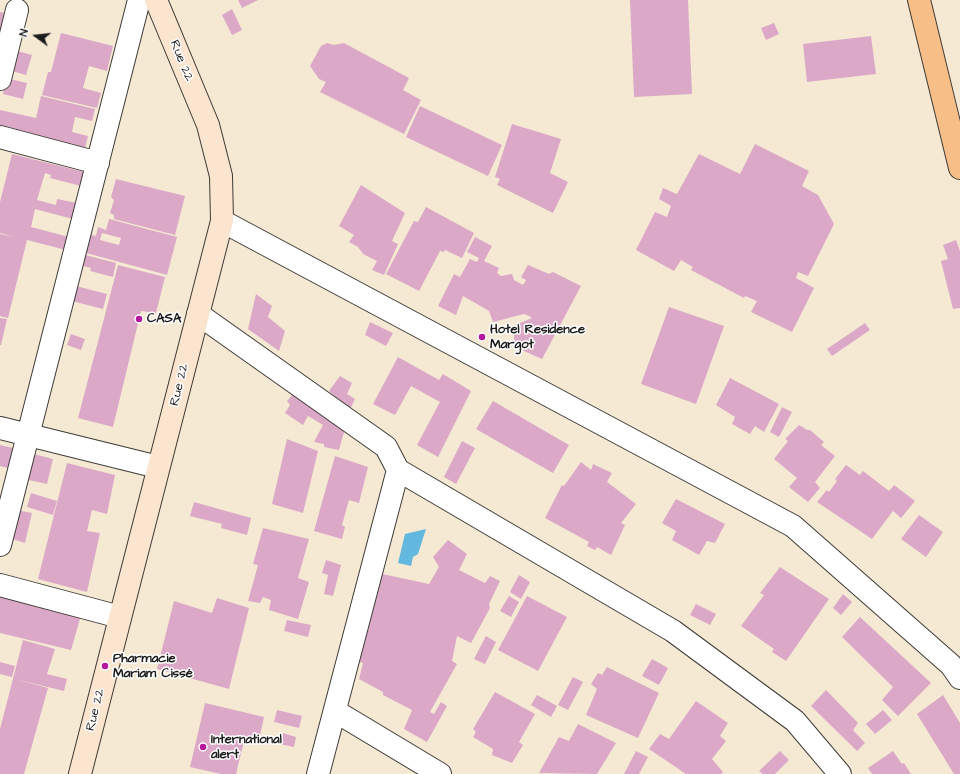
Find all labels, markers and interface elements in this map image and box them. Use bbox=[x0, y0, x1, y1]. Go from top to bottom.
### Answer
north arrow bbox=[16, 16, 56, 56]
text: N bbox=[16, 27, 32, 38]
street label: Rue 22 bbox=[166, 38, 196, 84]
place label: CASA bbox=[147, 311, 181, 327]
marker: CASA bbox=[134, 314, 144, 324]
place label: Hotel Residence Margot bbox=[490, 322, 585, 353]
marker: Hotel Residence Margot bbox=[477, 332, 487, 342]
street label: Rue 22 bbox=[167, 362, 193, 408]
place label: Pharmacie Mariam Cissé bbox=[113, 651, 193, 682]
marker: Pharmacie Mariam Cissé bbox=[100, 661, 110, 671]
street label: Rue 22 bbox=[83, 687, 109, 733]
place label: International alert bbox=[211, 732, 282, 763]
marker: International alert bbox=[198, 742, 208, 752]

